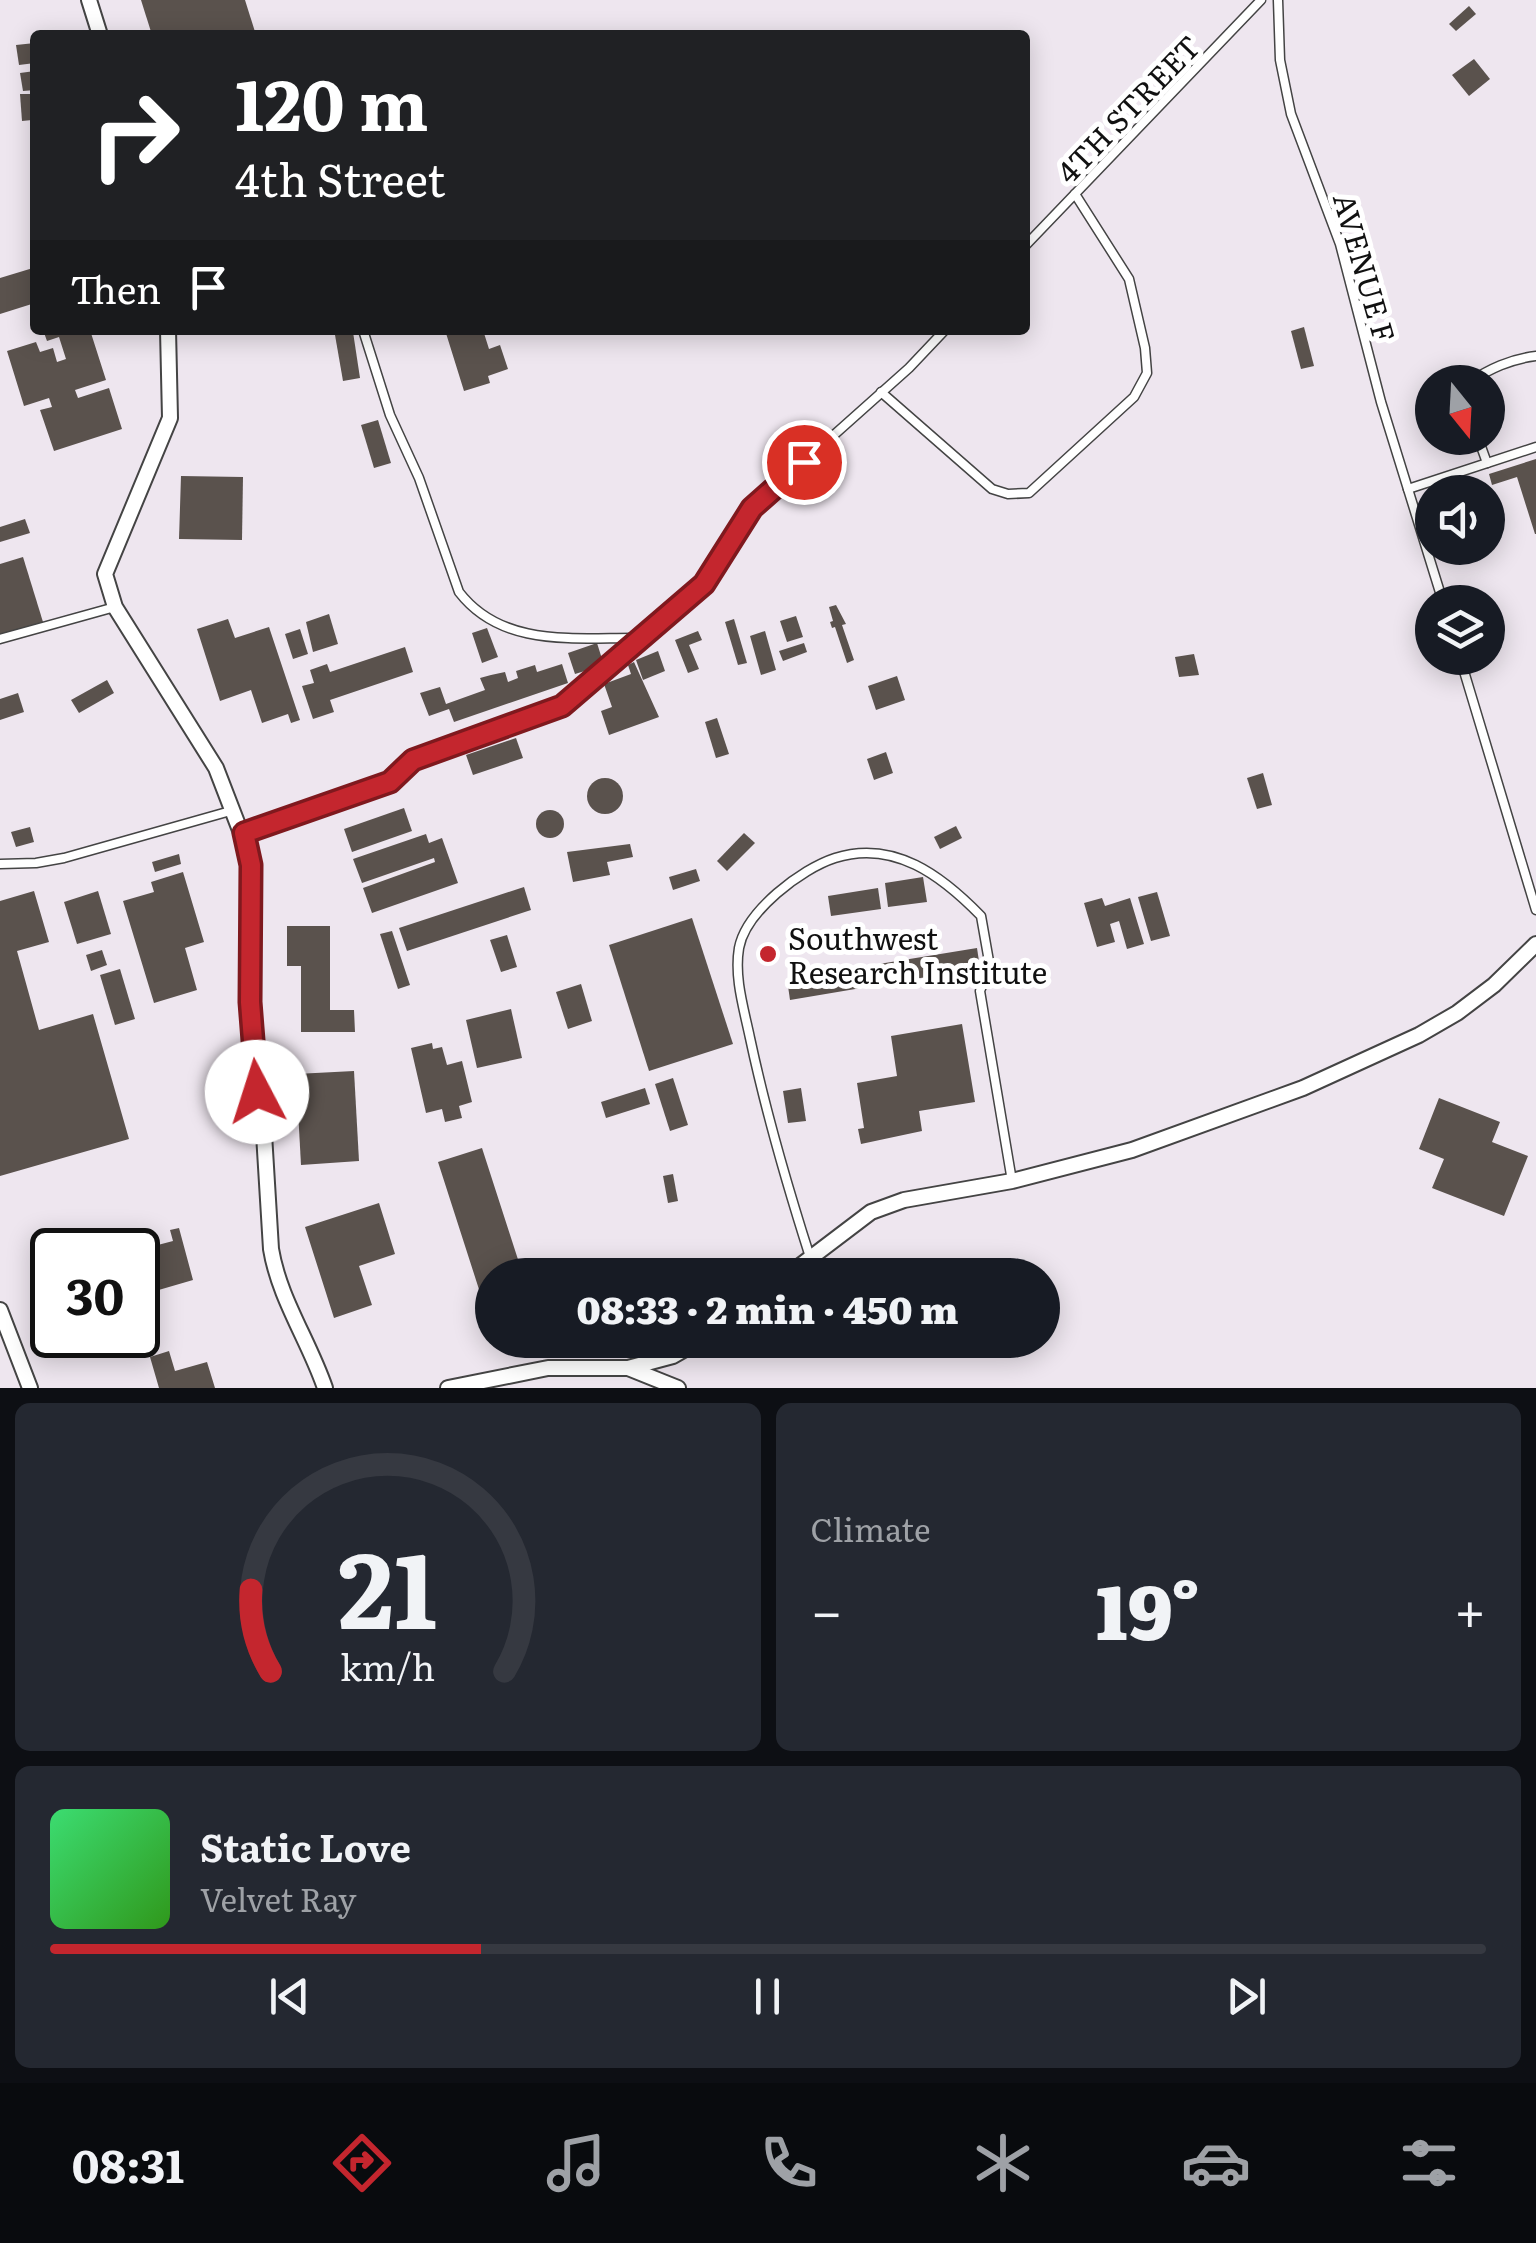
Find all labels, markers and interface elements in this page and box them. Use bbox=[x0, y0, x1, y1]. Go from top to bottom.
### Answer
street label: 4TH STREET bbox=[1045, 24, 1209, 192]
text: 120 m bbox=[235, 49, 428, 153]
icon: right bbox=[70, 70, 200, 200]
text: 4th Street bbox=[235, 144, 446, 211]
street label: AVENUE F bbox=[1324, 187, 1408, 347]
text: Then bbox=[70, 259, 161, 316]
icon: arrive bbox=[181, 260, 236, 315]
north arrow bbox=[1415, 365, 1505, 455]
map controls bbox=[1415, 365, 1505, 675]
pin bbox=[762, 420, 847, 505]
icon: arrive bbox=[777, 435, 832, 490]
button: sound bbox=[1415, 475, 1505, 565]
button: layers bbox=[1415, 585, 1505, 675]
place label: Southwest Research Institute bbox=[788, 915, 1047, 993]
marker: Southwest Research Institute bbox=[757, 943, 779, 965]
position arrow bbox=[205, 1040, 309, 1144]
speed limit sign: 30 bbox=[30, 1228, 160, 1358]
text: 08:33 · 2 min · 450 m bbox=[576, 1279, 959, 1336]
text: Climate bbox=[811, 1504, 931, 1552]
text: 21 bbox=[338, 1507, 437, 1661]
text: 19° bbox=[1096, 1552, 1200, 1663]
text: − bbox=[811, 1567, 843, 1649]
text: + bbox=[1454, 1567, 1486, 1649]
text: km/h bbox=[340, 1639, 435, 1692]
text: Static Love bbox=[200, 1817, 411, 1874]
text: Velvet Ray bbox=[200, 1874, 356, 1922]
icon: previous bbox=[262, 1969, 317, 2024]
icon: pause bbox=[740, 1969, 795, 2024]
icon: next bbox=[1219, 1969, 1274, 2024]
icon: directions bbox=[327, 2128, 397, 2198]
icon: music bbox=[541, 2128, 611, 2198]
icon: phone bbox=[754, 2128, 824, 2198]
icon: climate bbox=[968, 2128, 1038, 2198]
icon: car bbox=[1181, 2128, 1251, 2198]
icon: filters bbox=[1394, 2128, 1464, 2198]
text: 08:31 bbox=[72, 2130, 184, 2197]

